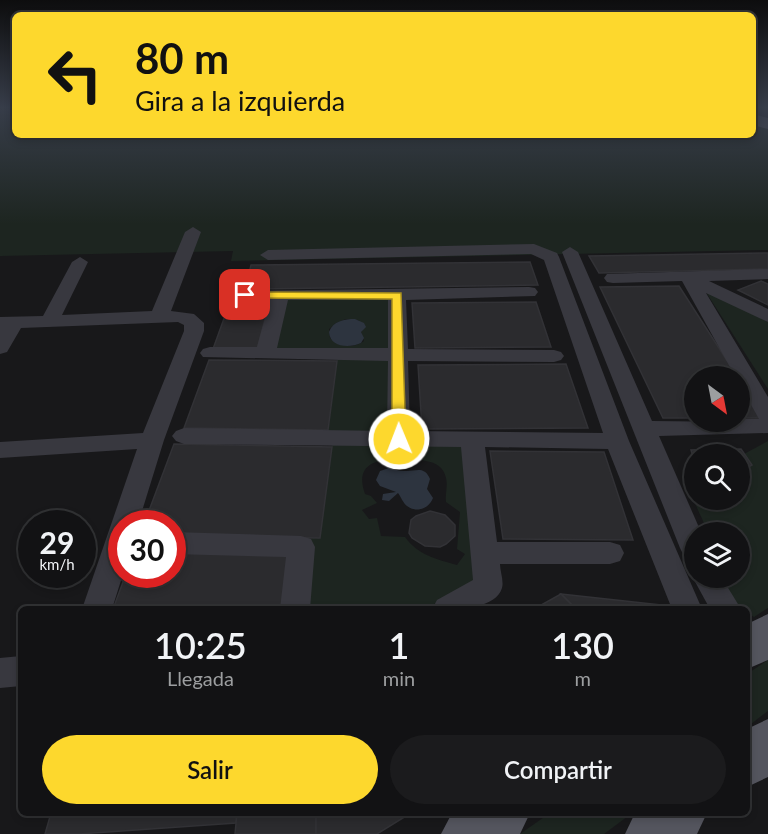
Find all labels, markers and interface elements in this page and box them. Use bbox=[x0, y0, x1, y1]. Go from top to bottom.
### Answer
text: 80 m bbox=[135, 33, 229, 83]
icon: left bbox=[36, 36, 114, 114]
text: Gira a la izquierda bbox=[135, 84, 345, 117]
pin bbox=[219, 269, 270, 320]
icon: arrive bbox=[228, 278, 261, 311]
north arrow bbox=[684, 366, 750, 432]
map controls bbox=[684, 366, 750, 588]
position arrow bbox=[367, 407, 431, 471]
button: search bbox=[684, 444, 750, 510]
speed limit sign: 30 bbox=[108, 510, 186, 588]
button: layers bbox=[684, 522, 750, 588]
text: 29 bbox=[40, 524, 74, 560]
text: km/h bbox=[39, 555, 75, 573]
text: 10:25 bbox=[154, 623, 247, 667]
text: 1 bbox=[389, 623, 409, 667]
text: 130 bbox=[551, 623, 614, 667]
text: Llegada bbox=[167, 666, 234, 690]
text: min bbox=[383, 666, 415, 690]
text: m bbox=[574, 666, 591, 690]
button: Salir bbox=[42, 735, 378, 804]
button: Compartir bbox=[390, 735, 726, 804]

